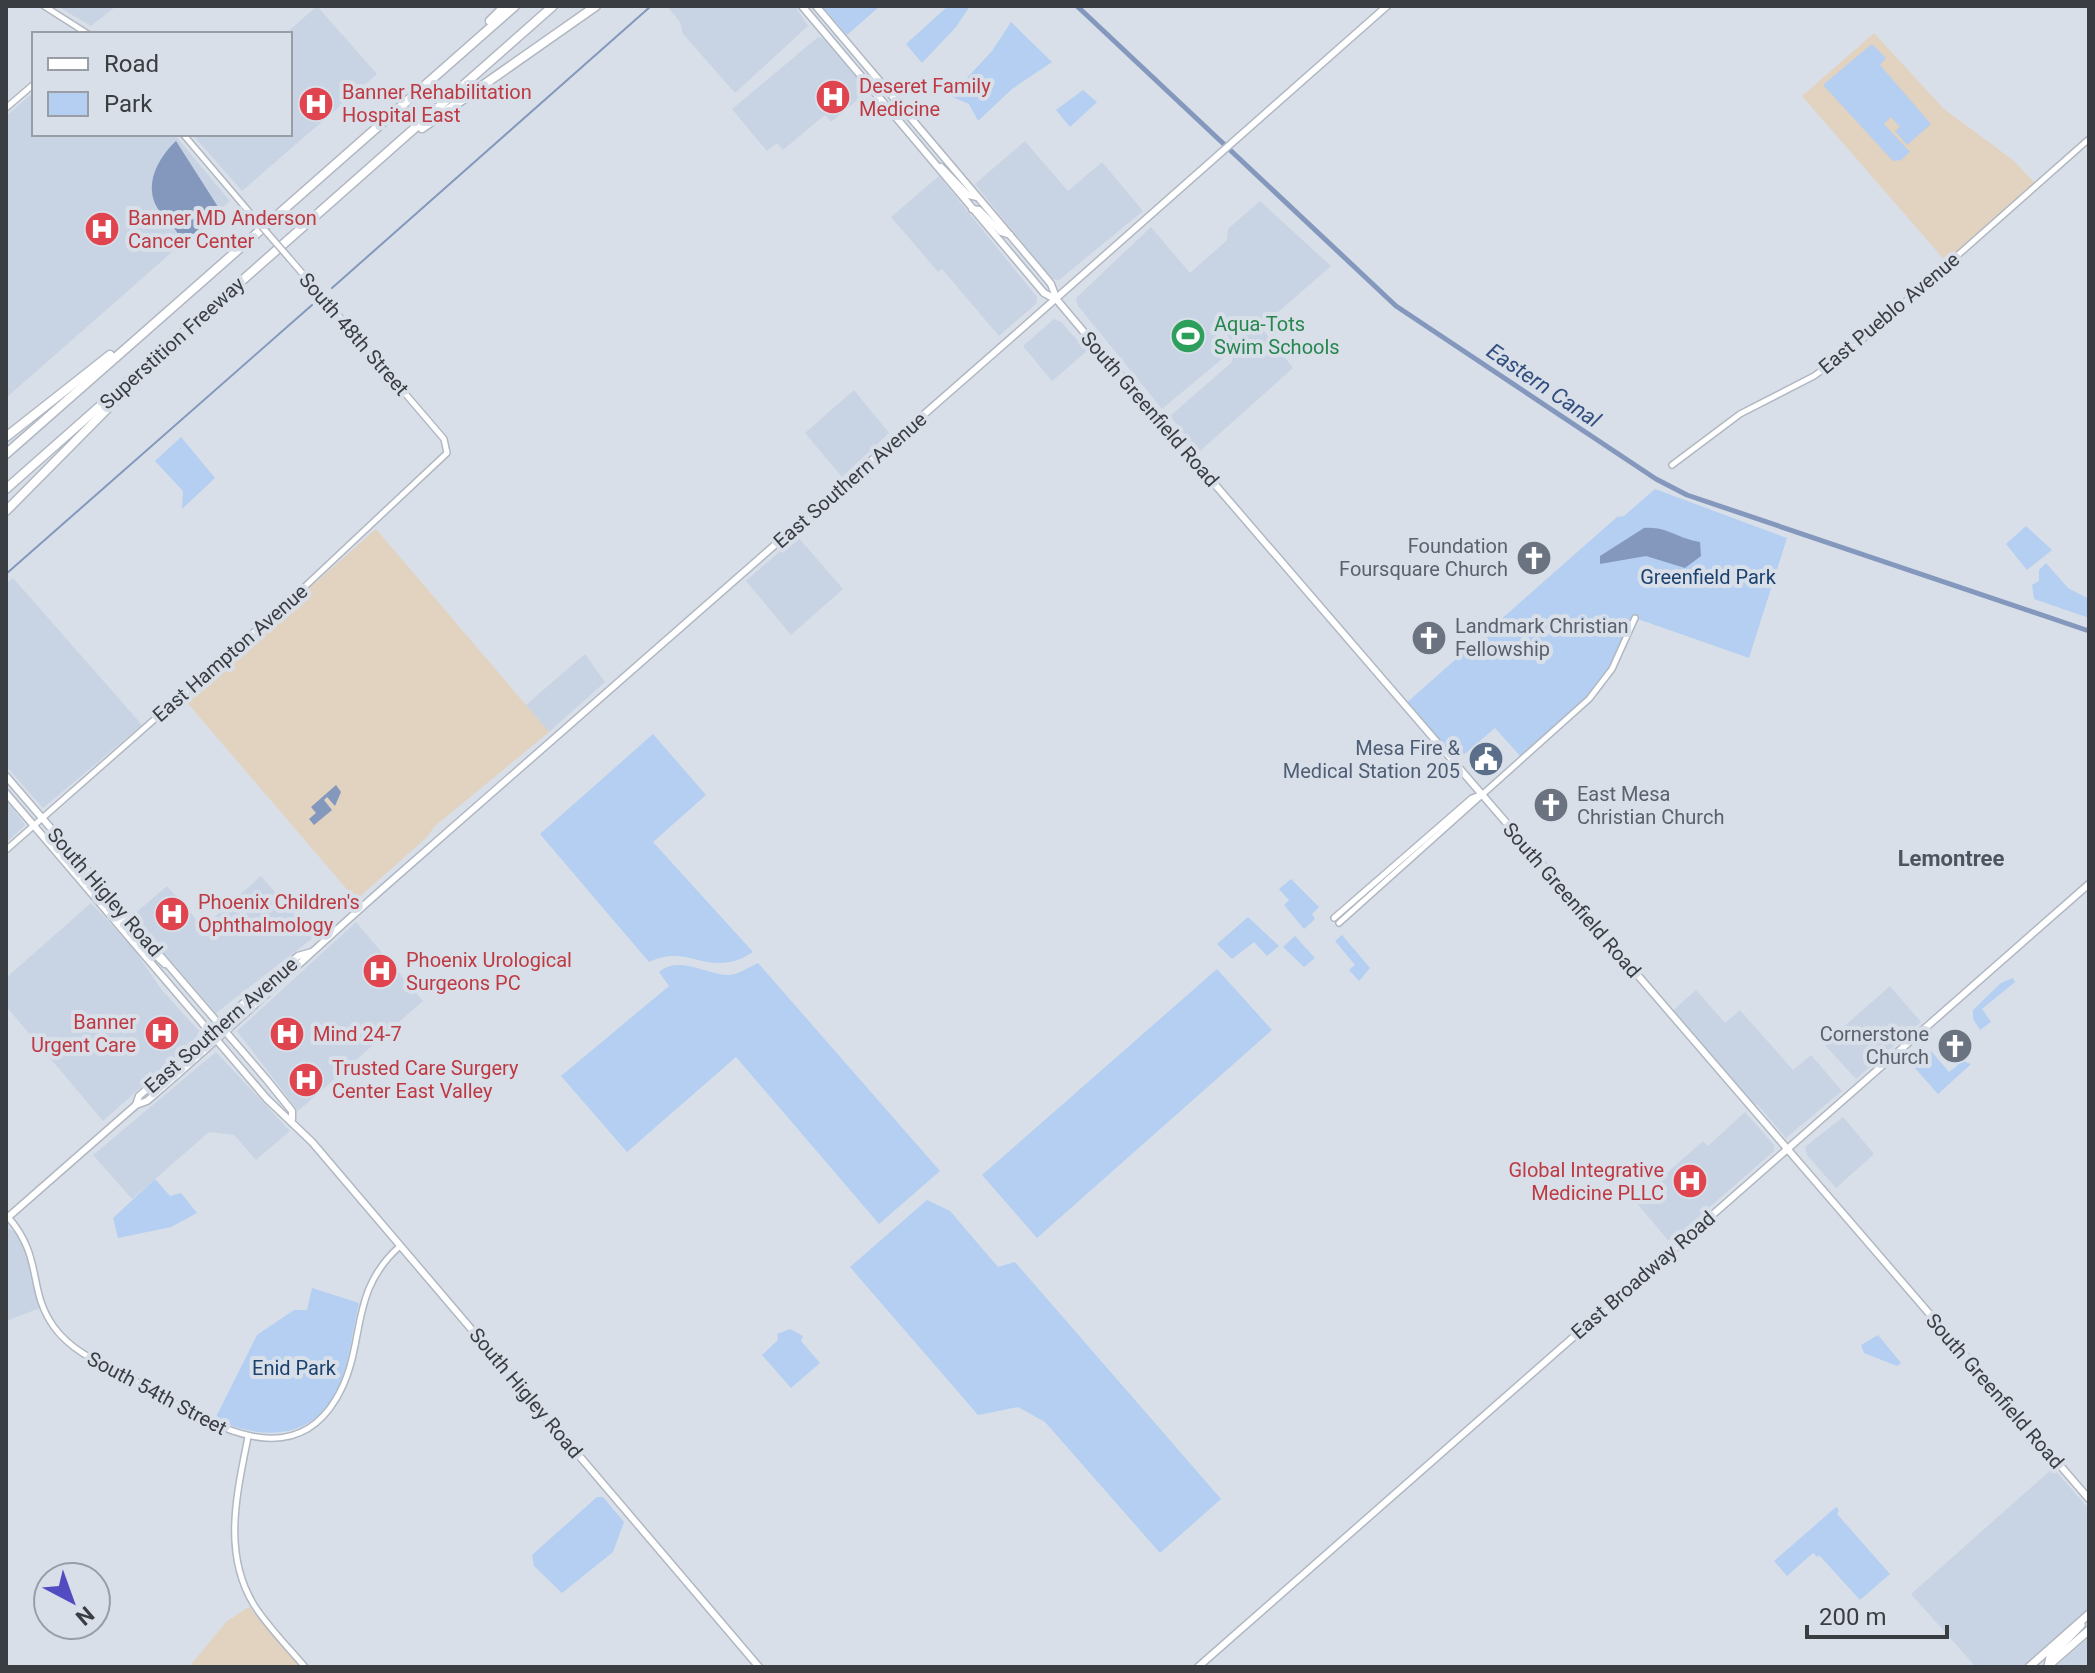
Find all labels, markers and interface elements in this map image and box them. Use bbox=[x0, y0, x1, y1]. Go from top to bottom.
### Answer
legend bbox=[32, 32, 292, 136]
text: Road bbox=[104, 50, 159, 78]
place label: Deseret Family Medicine bbox=[859, 74, 991, 121]
hospital icon: Deseret Family Medicine bbox=[814, 78, 852, 116]
place label: Banner Rehabilitation Hospital East bbox=[342, 80, 532, 127]
hospital icon: Banner Rehabilitation Hospital East bbox=[297, 85, 335, 123]
text: Park bbox=[104, 90, 153, 118]
place label: Banner MD Anderson Cancer Center bbox=[128, 206, 317, 253]
hospital icon: Banner MD Anderson Cancer Center bbox=[83, 210, 121, 248]
street label: East Pueblo Avenue bbox=[1814, 247, 1964, 379]
street label: South 48th Street bbox=[294, 268, 414, 400]
street label: Superstition Freeway bbox=[95, 272, 249, 414]
place label: Aqua-Tots Swim Schools bbox=[1214, 312, 1340, 359]
sports icon: Aqua-Tots Swim Schools bbox=[1169, 317, 1207, 355]
street label: South Greenfield Road bbox=[1076, 326, 1224, 492]
water label: Eastern Canal bbox=[1482, 338, 1606, 433]
street label: East Southern Avenue bbox=[769, 407, 931, 553]
place label: Foundation Foursquare Church bbox=[1339, 534, 1508, 581]
church icon: Foundation Foursquare Church bbox=[1515, 539, 1553, 577]
park label: Greenfield Park bbox=[1640, 565, 1777, 589]
street label: East Hampton Avenue bbox=[148, 579, 312, 727]
place label: Landmark Christian Fellowship bbox=[1455, 614, 1629, 661]
church icon: Landmark Christian Fellowship bbox=[1410, 619, 1448, 657]
place label: Mesa Fire & Medical Station 205 bbox=[1283, 736, 1461, 783]
public building icon: Mesa Fire & Medical Station 205 bbox=[1467, 740, 1505, 778]
place label: East Mesa Christian Church bbox=[1577, 782, 1724, 829]
church icon: East Mesa Christian Church bbox=[1532, 786, 1570, 824]
street label: South Greenfield Road bbox=[1498, 817, 1646, 983]
street label: South Higley Road bbox=[43, 823, 167, 961]
district label: Lemontree bbox=[1898, 846, 2004, 871]
place label: Phoenix Children's Ophthalmology bbox=[198, 890, 360, 937]
hospital icon: Phoenix Children's Ophthalmology bbox=[153, 895, 191, 933]
place label: Phoenix Urological Surgeons PC bbox=[406, 948, 572, 995]
street label: East Southern Avenue bbox=[140, 952, 302, 1098]
hospital icon: Phoenix Urological Surgeons PC bbox=[361, 952, 399, 990]
place label: Banner Urgent Care bbox=[31, 1010, 136, 1057]
hospital icon: Banner Urgent Care bbox=[143, 1014, 181, 1052]
hospital icon: Mind 24-7 bbox=[268, 1015, 306, 1053]
place label: Mind 24-7 bbox=[313, 1022, 402, 1046]
place label: Cornerstone Church bbox=[1820, 1022, 1929, 1069]
church icon: Cornerstone Church bbox=[1936, 1027, 1974, 1065]
place label: Trusted Care Surgery Center East Valley bbox=[332, 1056, 519, 1103]
hospital icon: Trusted Care Surgery Center East Valley bbox=[287, 1061, 325, 1099]
place label: Global Integrative Medicine PLLC bbox=[1508, 1158, 1664, 1205]
hospital icon: Global Integrative Medicine PLLC bbox=[1671, 1162, 1709, 1200]
street label: East Broadway Road bbox=[1566, 1206, 1720, 1344]
street label: South Greenfield Road bbox=[1921, 1308, 2069, 1474]
street label: South Higley Road bbox=[464, 1323, 588, 1463]
street label: South 54th Street bbox=[83, 1346, 231, 1440]
park label: Enid Park bbox=[252, 1356, 337, 1380]
north arrow bbox=[32, 1561, 112, 1641]
scale bar bbox=[1807, 1589, 1947, 1639]
text: N bbox=[71, 1601, 99, 1630]
text: 200 m bbox=[1819, 1603, 1886, 1631]

